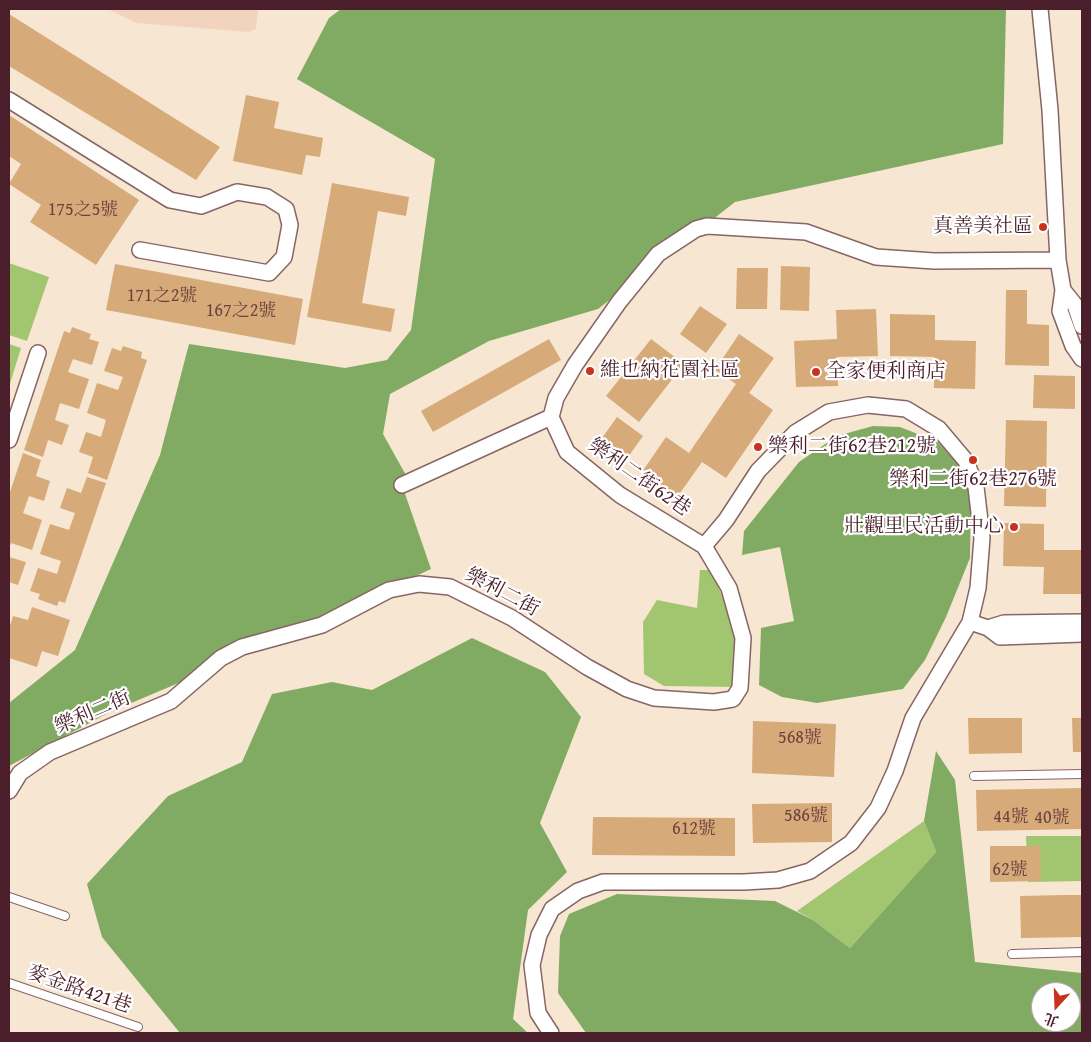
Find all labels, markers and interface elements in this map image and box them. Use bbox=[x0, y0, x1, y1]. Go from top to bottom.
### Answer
house number: 175之5號 bbox=[48, 199, 118, 221]
place label: 真善美社區 bbox=[933, 215, 1033, 239]
marker: 真善美社區 bbox=[1037, 221, 1049, 233]
house number: 171之2號 bbox=[127, 285, 197, 307]
house number: 167之2號 bbox=[206, 300, 276, 322]
place label: 維也納花園社區 bbox=[600, 359, 740, 383]
place label: 全家便利商店 bbox=[826, 360, 946, 384]
marker: 維也納花園社區 bbox=[584, 365, 596, 377]
marker: 全家便利商店 bbox=[810, 366, 822, 378]
street label: 樂利二街62巷 bbox=[583, 434, 695, 522]
place label: 樂利二街62巷212號 bbox=[768, 435, 936, 459]
marker: 樂利二街62巷212號 bbox=[752, 441, 764, 453]
marker: 樂利二街62巷276號 bbox=[967, 454, 979, 466]
place label: 樂利二街62巷276號 bbox=[889, 468, 1057, 492]
place label: 壯觀里民活動中心 bbox=[844, 515, 1004, 539]
marker: 壯觀里民活動中心 bbox=[1008, 521, 1020, 533]
street label: 樂利二街 bbox=[461, 564, 543, 622]
street label: 樂利二街 bbox=[51, 686, 135, 740]
house number: 568號 bbox=[778, 727, 822, 749]
house number: 586號 bbox=[784, 805, 828, 827]
house number: 44號 bbox=[993, 806, 1029, 828]
house number: 40號 bbox=[1034, 807, 1070, 829]
house number: 612號 bbox=[672, 818, 716, 840]
house number: 62號 bbox=[992, 859, 1028, 881]
street label: 麥金路421巷 bbox=[24, 961, 134, 1019]
north arrow bbox=[1031, 982, 1081, 1032]
text: 北 bbox=[1041, 1008, 1061, 1032]

